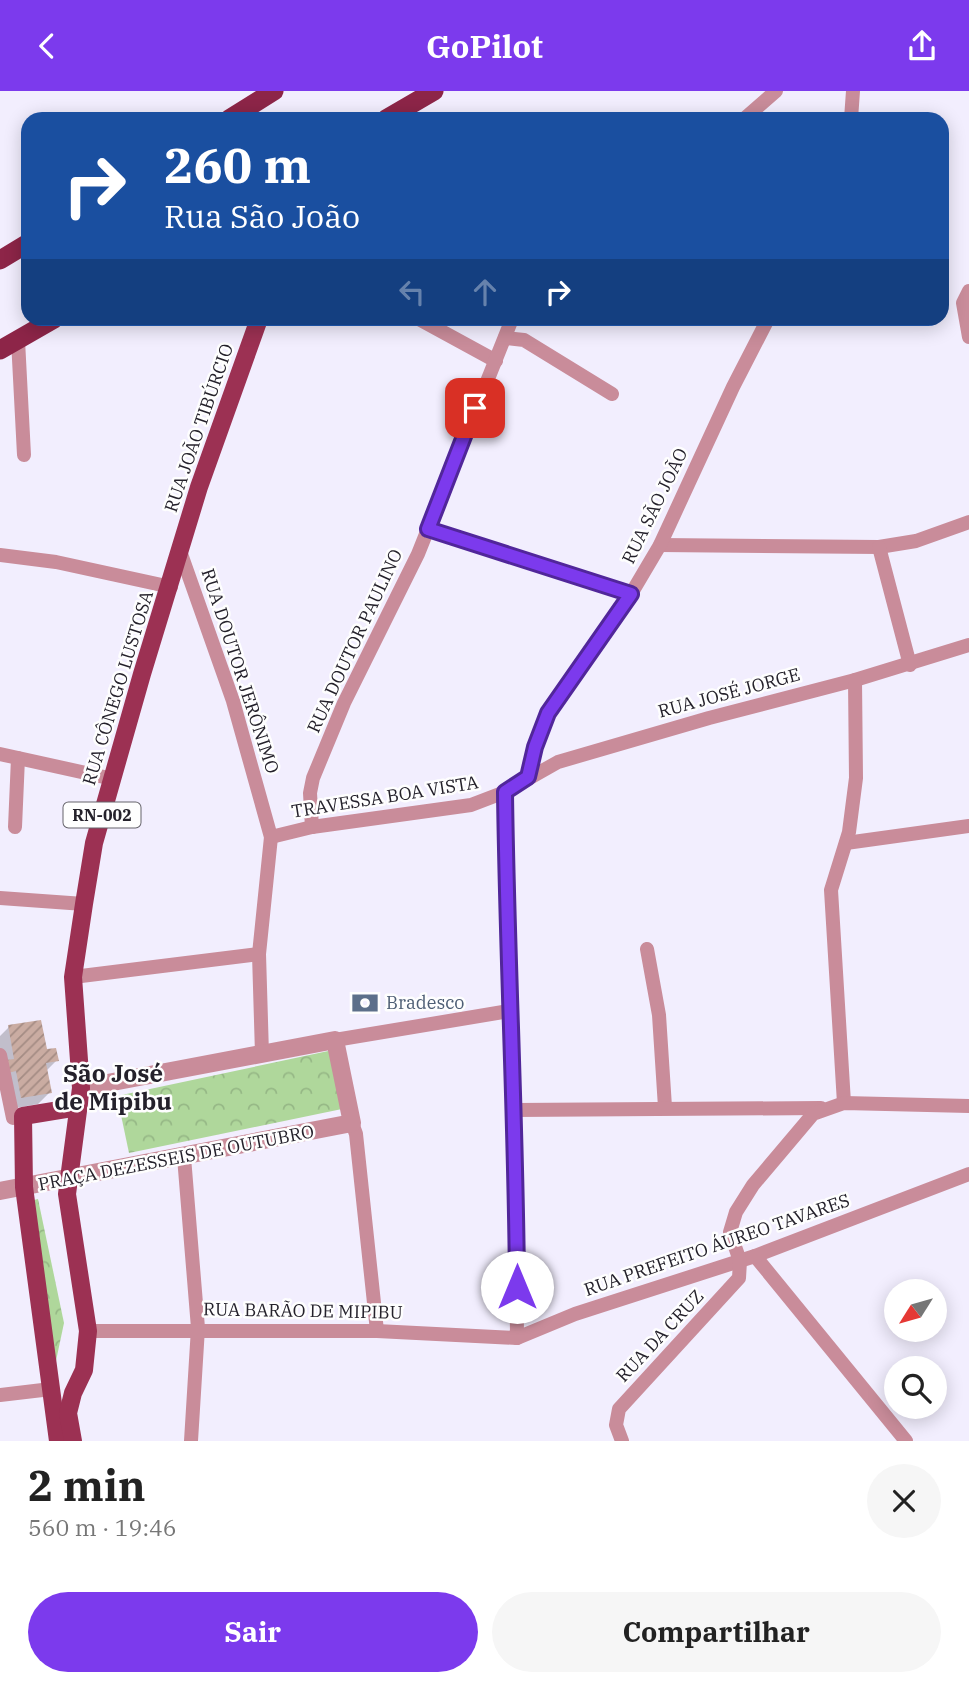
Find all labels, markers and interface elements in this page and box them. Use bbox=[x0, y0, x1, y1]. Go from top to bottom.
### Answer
text: GoPilot bbox=[426, 25, 543, 67]
icon: back bbox=[28, 27, 66, 65]
icon: share bbox=[903, 27, 941, 65]
text: 260 m bbox=[164, 133, 311, 196]
icon: right bbox=[49, 140, 140, 231]
text: Rua São João bbox=[164, 195, 360, 237]
icon: left bbox=[393, 273, 431, 311]
icon: ahead bbox=[466, 273, 504, 311]
icon: right bbox=[539, 273, 577, 311]
street label: RUA JOÃO TIBÚRCIO bbox=[159, 341, 238, 515]
pin bbox=[445, 378, 505, 438]
icon: arrive bbox=[456, 389, 494, 427]
street label: RUA SÃO JOÃO bbox=[617, 444, 693, 567]
street label: RUA DOUTOR PAULINO bbox=[302, 545, 407, 736]
street label: RUA DOUTOR JERÔNIMO bbox=[196, 565, 285, 776]
street label: RUA CÔNEGO LUSTOSA bbox=[77, 587, 158, 788]
street label: RUA JOSÉ JORGE bbox=[655, 662, 802, 723]
street label: TRAVESSA BOA VISTA bbox=[290, 770, 481, 823]
road number: RN-002 bbox=[64, 803, 140, 827]
bank icon: Bradesco bbox=[350, 988, 380, 1018]
place label: Bradesco bbox=[386, 991, 465, 1014]
district label: São José de Mipibu bbox=[54, 1057, 172, 1117]
street label: PRAÇA DEZESSEIS DE OUTUBRO bbox=[36, 1119, 316, 1196]
street label: RUA PREFEITO ÁUREO TAVARES bbox=[581, 1188, 853, 1301]
position arrow bbox=[480, 1250, 554, 1324]
north arrow bbox=[884, 1279, 947, 1342]
map controls bbox=[884, 1279, 947, 1419]
street label: RUA DA CRUZ bbox=[611, 1285, 708, 1387]
street label: RUA BARÃO DE MIPIBU bbox=[203, 1297, 403, 1324]
button: search bbox=[884, 1356, 947, 1419]
text: 2 min bbox=[28, 1458, 146, 1513]
button: close bbox=[867, 1464, 941, 1538]
text: 560 m · 19:46 bbox=[28, 1512, 177, 1542]
button: Sair bbox=[28, 1592, 478, 1672]
button: Compartilhar bbox=[492, 1592, 941, 1672]

